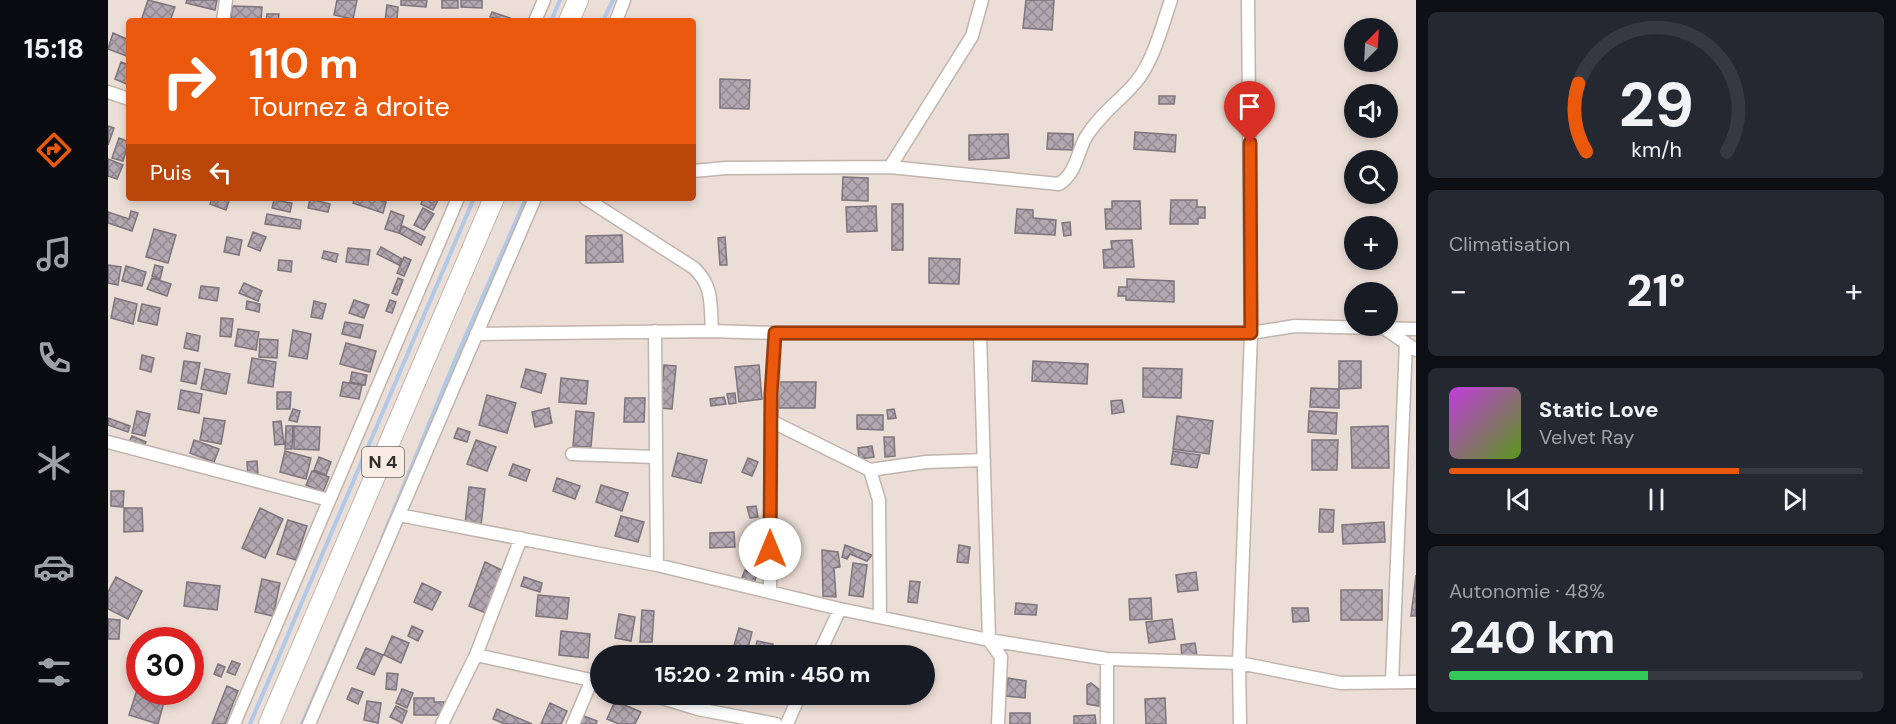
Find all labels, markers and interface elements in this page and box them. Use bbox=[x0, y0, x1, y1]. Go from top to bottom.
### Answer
north arrow bbox=[1344, 18, 1398, 72]
map controls bbox=[1344, 18, 1398, 336]
text: 15:18 bbox=[24, 31, 84, 66]
text: 110 m bbox=[249, 36, 359, 91]
icon: right bbox=[150, 42, 228, 120]
text: 29 bbox=[1618, 64, 1694, 145]
pin bbox=[1224, 81, 1275, 143]
button: sound bbox=[1344, 84, 1398, 138]
text: Tournez à droite bbox=[249, 89, 450, 124]
icon: arrive bbox=[1233, 90, 1266, 123]
icon: directions bbox=[33, 129, 75, 171]
text: km/h bbox=[1631, 136, 1681, 164]
button: search bbox=[1344, 150, 1398, 204]
icon: left bbox=[204, 156, 237, 189]
text: Puis bbox=[150, 158, 192, 187]
button: + bbox=[1344, 216, 1398, 270]
text: Climatisation bbox=[1449, 231, 1570, 257]
icon: music bbox=[33, 233, 75, 275]
text: 21° bbox=[1626, 261, 1686, 320]
text: − bbox=[1449, 269, 1467, 312]
text: + bbox=[1845, 269, 1863, 312]
button: − bbox=[1344, 282, 1398, 336]
icon: phone bbox=[33, 337, 75, 379]
text: Static Love bbox=[1539, 395, 1659, 424]
text: Velvet Ray bbox=[1539, 424, 1634, 450]
icon: climate bbox=[33, 442, 75, 484]
road number: N 4 bbox=[362, 447, 404, 477]
icon: previous bbox=[1502, 483, 1535, 516]
icon: pause bbox=[1640, 483, 1673, 516]
icon: next bbox=[1778, 483, 1811, 516]
position arrow bbox=[738, 517, 802, 581]
icon: car bbox=[33, 546, 75, 588]
text: Autonomie · 48% bbox=[1449, 578, 1605, 604]
text: 240 km bbox=[1449, 608, 1615, 667]
speed limit sign: 30 bbox=[126, 627, 204, 705]
icon: filters bbox=[33, 651, 75, 693]
text: 15:20 · 2 min · 450 m bbox=[655, 660, 870, 689]

